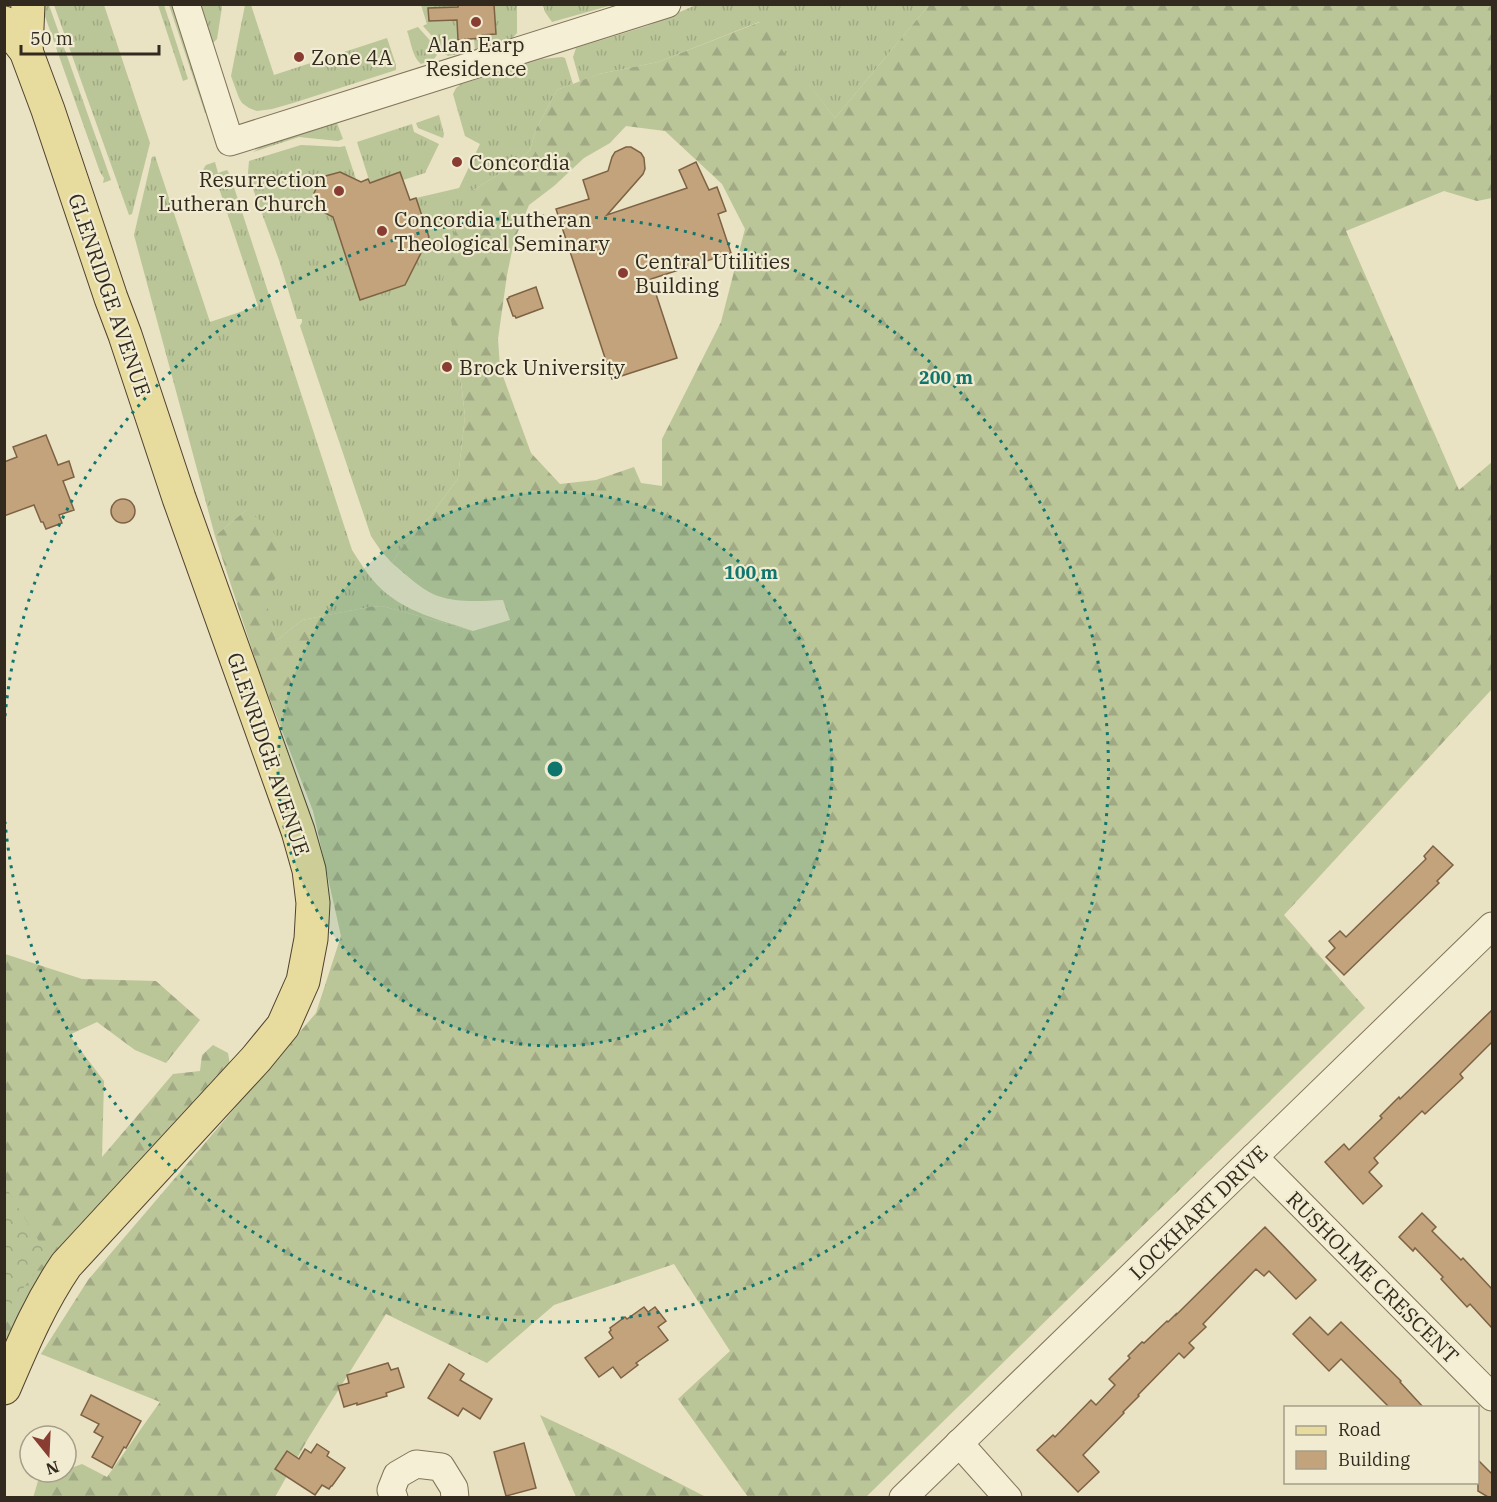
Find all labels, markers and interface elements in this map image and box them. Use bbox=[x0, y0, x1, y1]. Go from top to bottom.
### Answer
marker: Alan Earp Residence bbox=[469, 15, 483, 29]
scale bar bbox=[21, 18, 159, 56]
text: 50 m bbox=[30, 27, 73, 50]
place label: Alan Earp Residence bbox=[425, 30, 527, 82]
place label: Zone 4A bbox=[311, 43, 393, 71]
marker: Zone 4A bbox=[292, 50, 306, 64]
place label: Concordia bbox=[469, 148, 570, 176]
marker: Concordia bbox=[450, 155, 464, 169]
place label: Resurrection Lutheran Church bbox=[158, 165, 327, 217]
marker: Resurrection Lutheran Church bbox=[332, 184, 346, 198]
street label: GLENRIDGE AVENUE bbox=[62, 190, 158, 400]
place label: Concordia Lutheran Theological Seminary bbox=[394, 205, 611, 257]
marker: Concordia Lutheran Theological Seminary bbox=[375, 224, 389, 238]
place label: Central Utilities Building bbox=[635, 247, 790, 299]
marker: Central Utilities Building bbox=[616, 266, 630, 280]
place label: Brock University bbox=[459, 353, 626, 381]
marker: Brock University bbox=[440, 360, 454, 374]
text: 200 m bbox=[919, 366, 974, 389]
text: 100 m bbox=[724, 561, 779, 584]
street label: GLENRIDGE AVENUE bbox=[221, 649, 317, 859]
centre of rings bbox=[545, 759, 565, 779]
street label: LOCKHART DRIVE bbox=[1123, 1139, 1273, 1285]
street label: RUSHOLME CRESCENT bbox=[1281, 1185, 1465, 1369]
legend bbox=[1284, 1406, 1479, 1484]
text: Road bbox=[1338, 1418, 1381, 1441]
north arrow bbox=[18, 1424, 78, 1484]
text: Building bbox=[1338, 1448, 1410, 1471]
text: N bbox=[44, 1457, 62, 1480]

